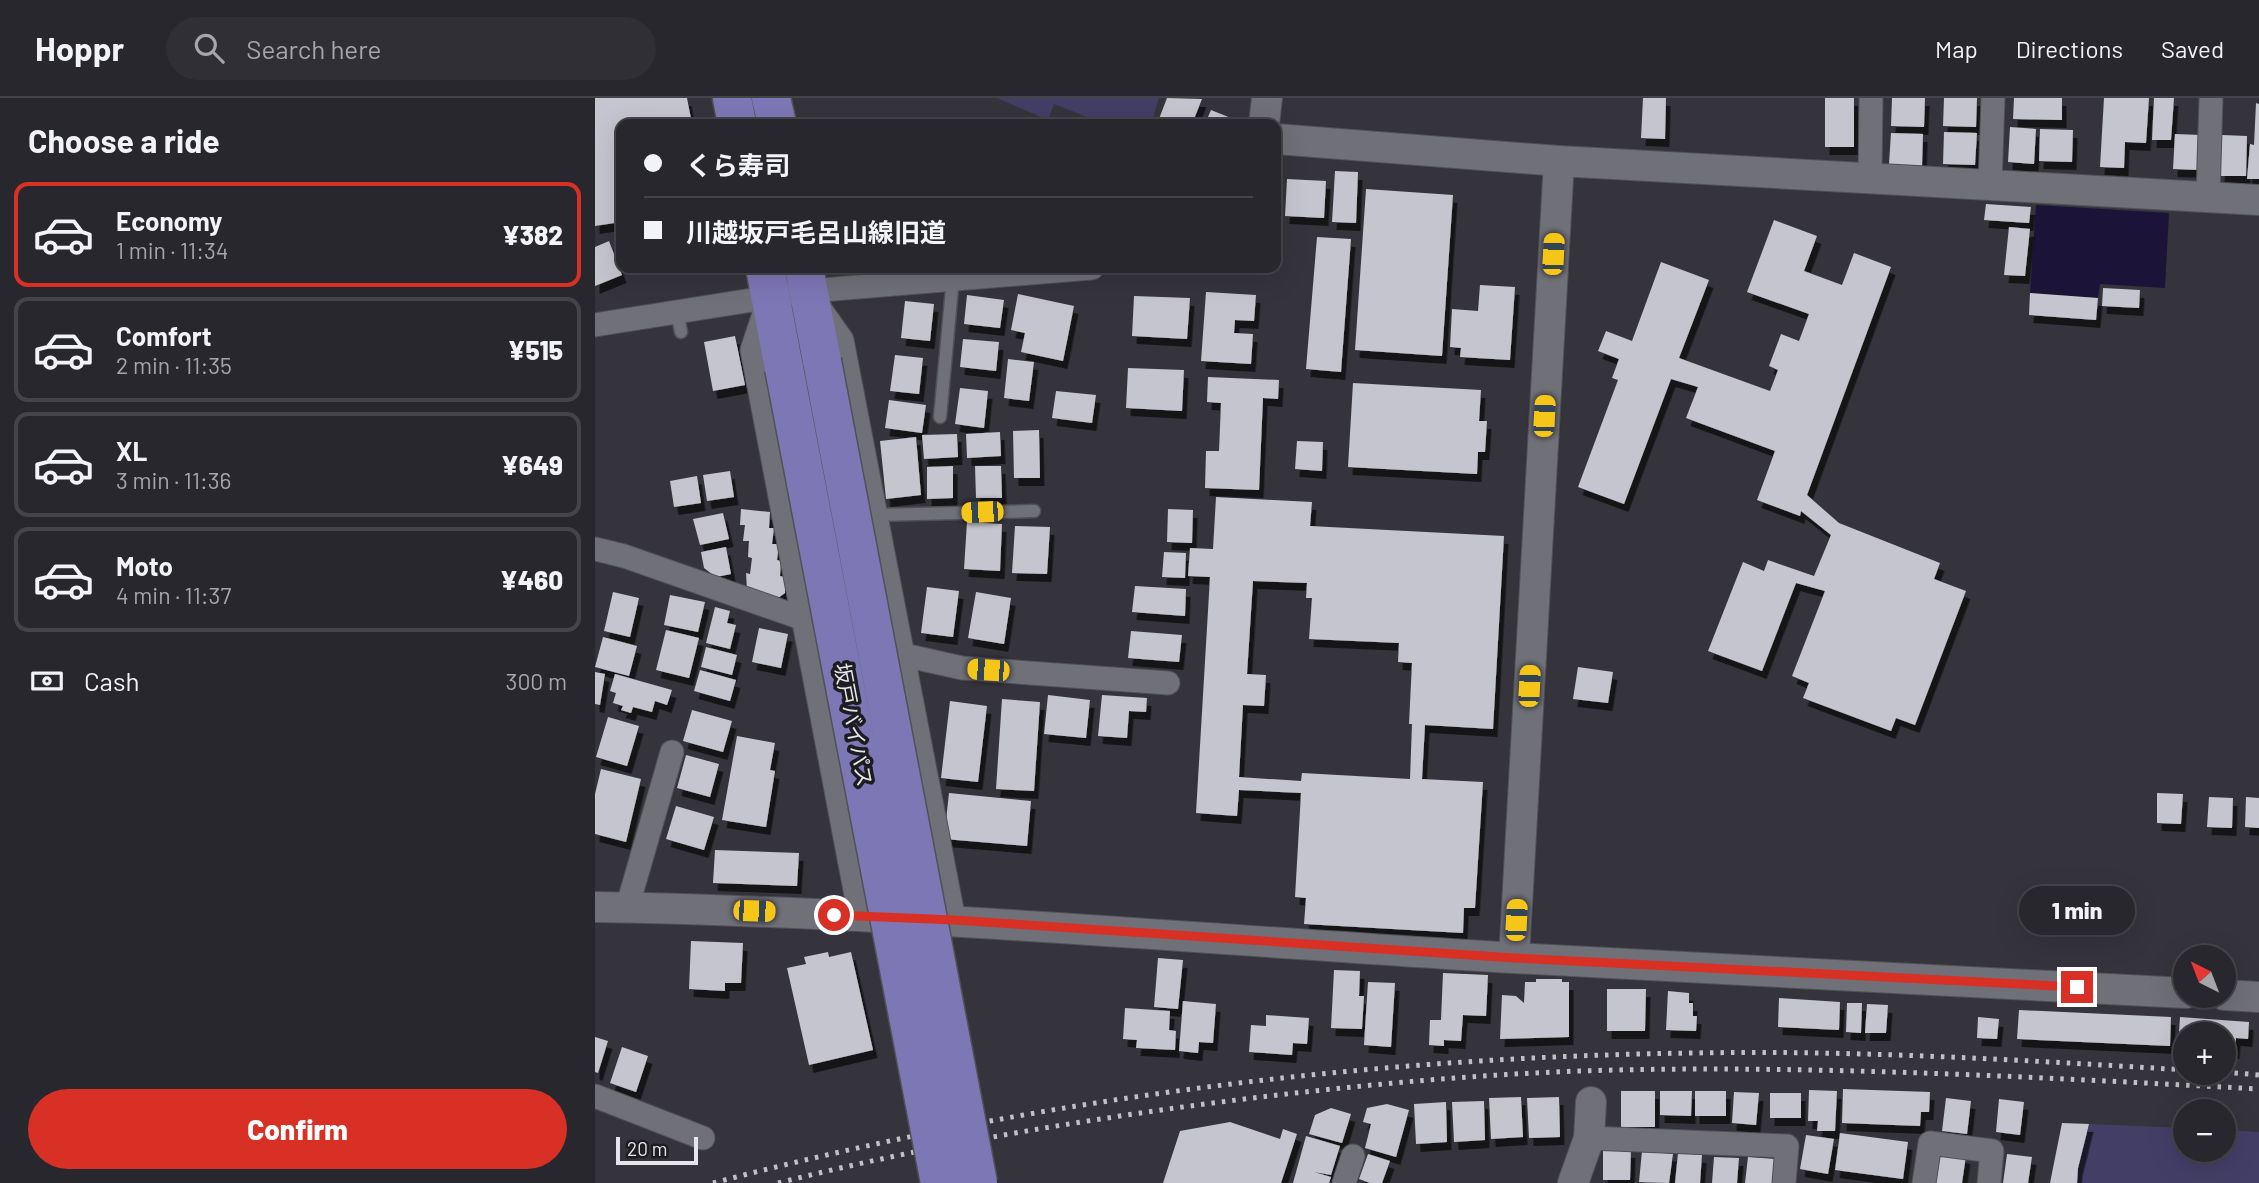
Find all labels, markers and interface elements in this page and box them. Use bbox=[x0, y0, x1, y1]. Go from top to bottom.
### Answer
search box bbox=[166, 17, 656, 80]
text: Hoppr bbox=[35, 28, 124, 68]
icon: search bbox=[190, 29, 228, 67]
text: Search here bbox=[246, 33, 381, 64]
text: Map bbox=[1935, 34, 1978, 63]
text: Directions bbox=[2016, 34, 2123, 63]
text: Saved bbox=[2161, 34, 2224, 63]
text: Choose a ride bbox=[28, 121, 220, 159]
text: くら寿司 bbox=[686, 149, 790, 180]
icon: car bbox=[32, 203, 95, 266]
text: Economy bbox=[116, 205, 222, 236]
text: 川越坂戸毛呂山線旧道 bbox=[686, 216, 946, 247]
text: ¥382 bbox=[502, 219, 563, 250]
car bbox=[1542, 232, 1565, 276]
text: 1 min · 11:34 bbox=[116, 236, 228, 264]
icon: car bbox=[32, 318, 95, 381]
text: Comfort bbox=[116, 320, 212, 351]
text: ¥515 bbox=[508, 334, 563, 365]
text: 2 min · 11:35 bbox=[116, 351, 232, 379]
car bbox=[1533, 394, 1556, 438]
icon: car bbox=[32, 433, 95, 496]
text: XL bbox=[116, 435, 147, 466]
text: ¥649 bbox=[501, 449, 563, 480]
text: 3 min · 11:36 bbox=[116, 466, 231, 494]
car bbox=[961, 501, 1004, 523]
icon: car bbox=[32, 548, 95, 611]
text: Moto bbox=[116, 550, 173, 581]
text: ¥460 bbox=[500, 564, 563, 595]
text: 4 min · 11:37 bbox=[116, 581, 231, 609]
car bbox=[967, 658, 1010, 682]
street label: 坂戸バイパス bbox=[830, 661, 879, 789]
icon: cash bbox=[28, 662, 66, 700]
car bbox=[1518, 664, 1541, 708]
text: Cash bbox=[84, 665, 139, 696]
text: 300 m bbox=[506, 667, 567, 695]
callout: 1 min bbox=[2019, 886, 2135, 934]
text: 1 min bbox=[2052, 896, 2102, 924]
car bbox=[1505, 898, 1528, 942]
route start bbox=[818, 899, 850, 931]
car bbox=[733, 900, 776, 922]
north arrow bbox=[2173, 945, 2237, 1008]
map controls bbox=[2173, 945, 2236, 1162]
route end bbox=[2061, 971, 2093, 1003]
button: + bbox=[2173, 1022, 2236, 1085]
button: Confirm bbox=[28, 1089, 567, 1169]
button: − bbox=[2173, 1099, 2236, 1162]
scale bar bbox=[616, 1134, 698, 1166]
text: 20 m bbox=[627, 1137, 667, 1160]

